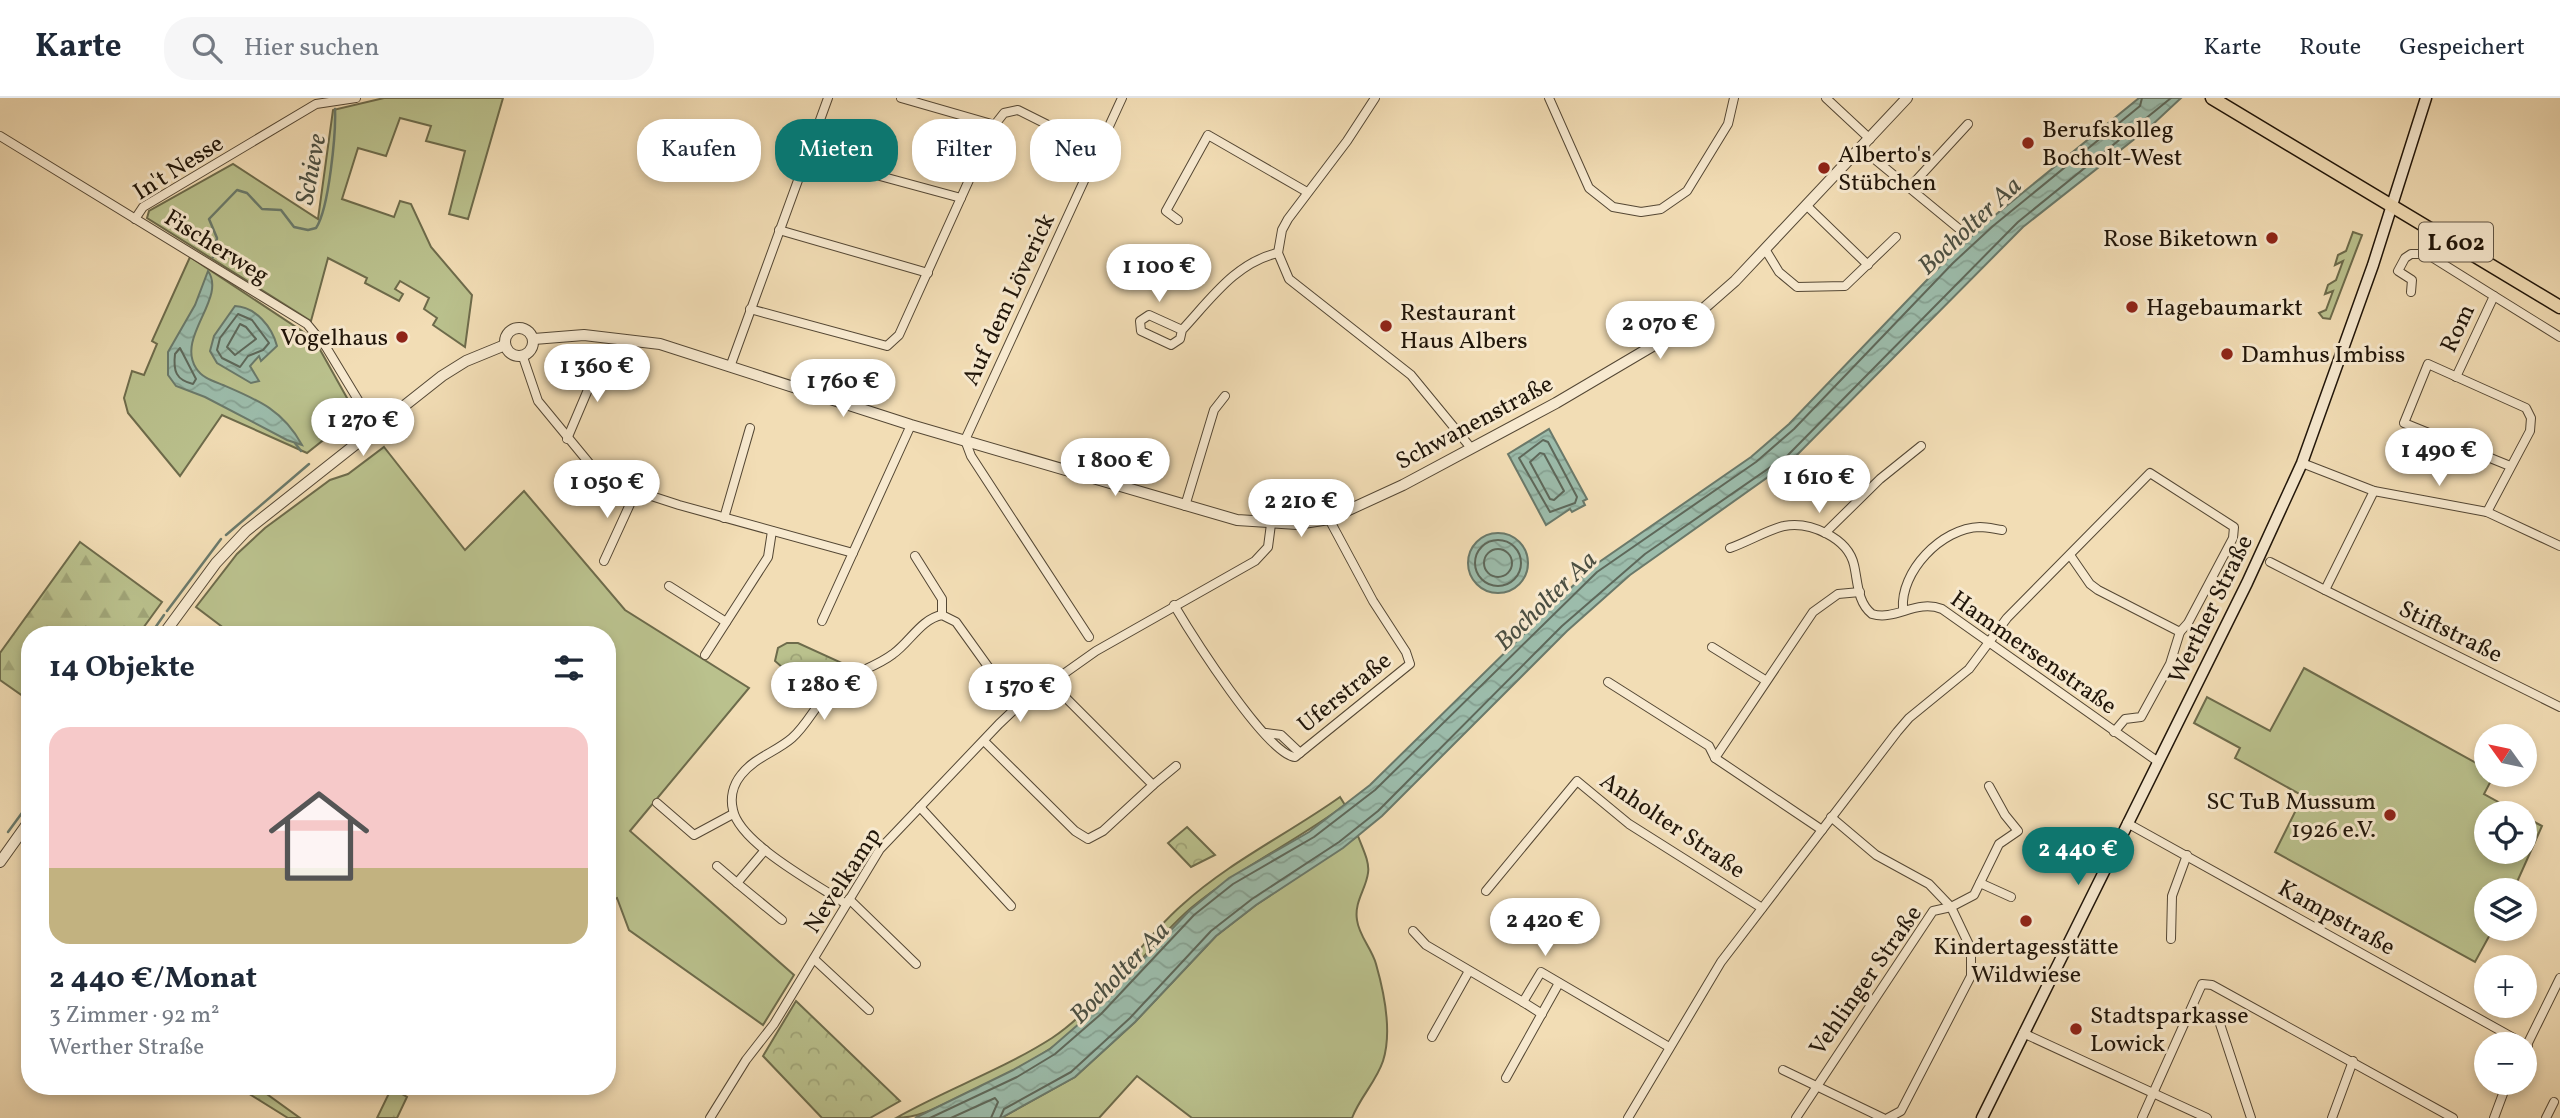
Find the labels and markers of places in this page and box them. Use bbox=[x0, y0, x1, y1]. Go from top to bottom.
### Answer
place label: Berufskolleg Bocholt-West bbox=[2042, 114, 2182, 176]
marker: Berufskolleg Bocholt-West bbox=[2020, 135, 2036, 151]
place label: Alberto's Stübchen bbox=[1838, 139, 1936, 201]
marker: Alberto's Stübchen bbox=[1816, 160, 1832, 176]
place label: Rose Biketown bbox=[2103, 223, 2258, 257]
marker: Rose Biketown bbox=[2264, 230, 2280, 246]
pin: 1 100 € bbox=[1094, 244, 1224, 304]
place label: Hagebaumarkt bbox=[2146, 292, 2303, 326]
place label: Restaurant Haus Albers bbox=[1400, 297, 1528, 359]
marker: Hagebaumarkt bbox=[2124, 299, 2140, 315]
pin: 2 070 € bbox=[1595, 302, 1725, 361]
marker: Restaurant Haus Albers bbox=[1378, 318, 1394, 334]
place label: Vogelhaus bbox=[280, 322, 388, 356]
marker: Vogelhaus bbox=[394, 329, 410, 345]
place label: Damhus Imbiss bbox=[2241, 339, 2405, 373]
pin: 1 360 € bbox=[532, 344, 662, 404]
marker: Damhus Imbiss bbox=[2219, 346, 2235, 362]
pin: 1 760 € bbox=[778, 360, 908, 419]
pin: 1 270 € bbox=[298, 398, 428, 458]
pin: 1 490 € bbox=[2374, 428, 2504, 488]
pin: 1 800 € bbox=[1050, 438, 1180, 498]
pin: 1 610 € bbox=[1754, 456, 1884, 515]
pin: 1 050 € bbox=[542, 460, 672, 520]
pin: 2 210 € bbox=[1236, 480, 1366, 539]
pin: 1 280 € bbox=[759, 662, 889, 722]
pin: 1 570 € bbox=[955, 664, 1085, 724]
place label: SC TuB Mussum 1926 e.V. bbox=[2206, 786, 2376, 848]
marker: SC TuB Mussum 1926 e.V. bbox=[2382, 807, 2398, 823]
pin: 2 440 € bbox=[2013, 828, 2143, 887]
pin: 2 420 € bbox=[1480, 898, 1610, 958]
marker: Kindertagesstätte Wildwiese bbox=[2018, 913, 2034, 929]
place label: Kindertagesstätte Wildwiese bbox=[1933, 931, 2119, 993]
place label: Stadtsparkasse Lowick bbox=[2090, 1000, 2249, 1062]
marker: Stadtsparkasse Lowick bbox=[2068, 1021, 2084, 1037]

